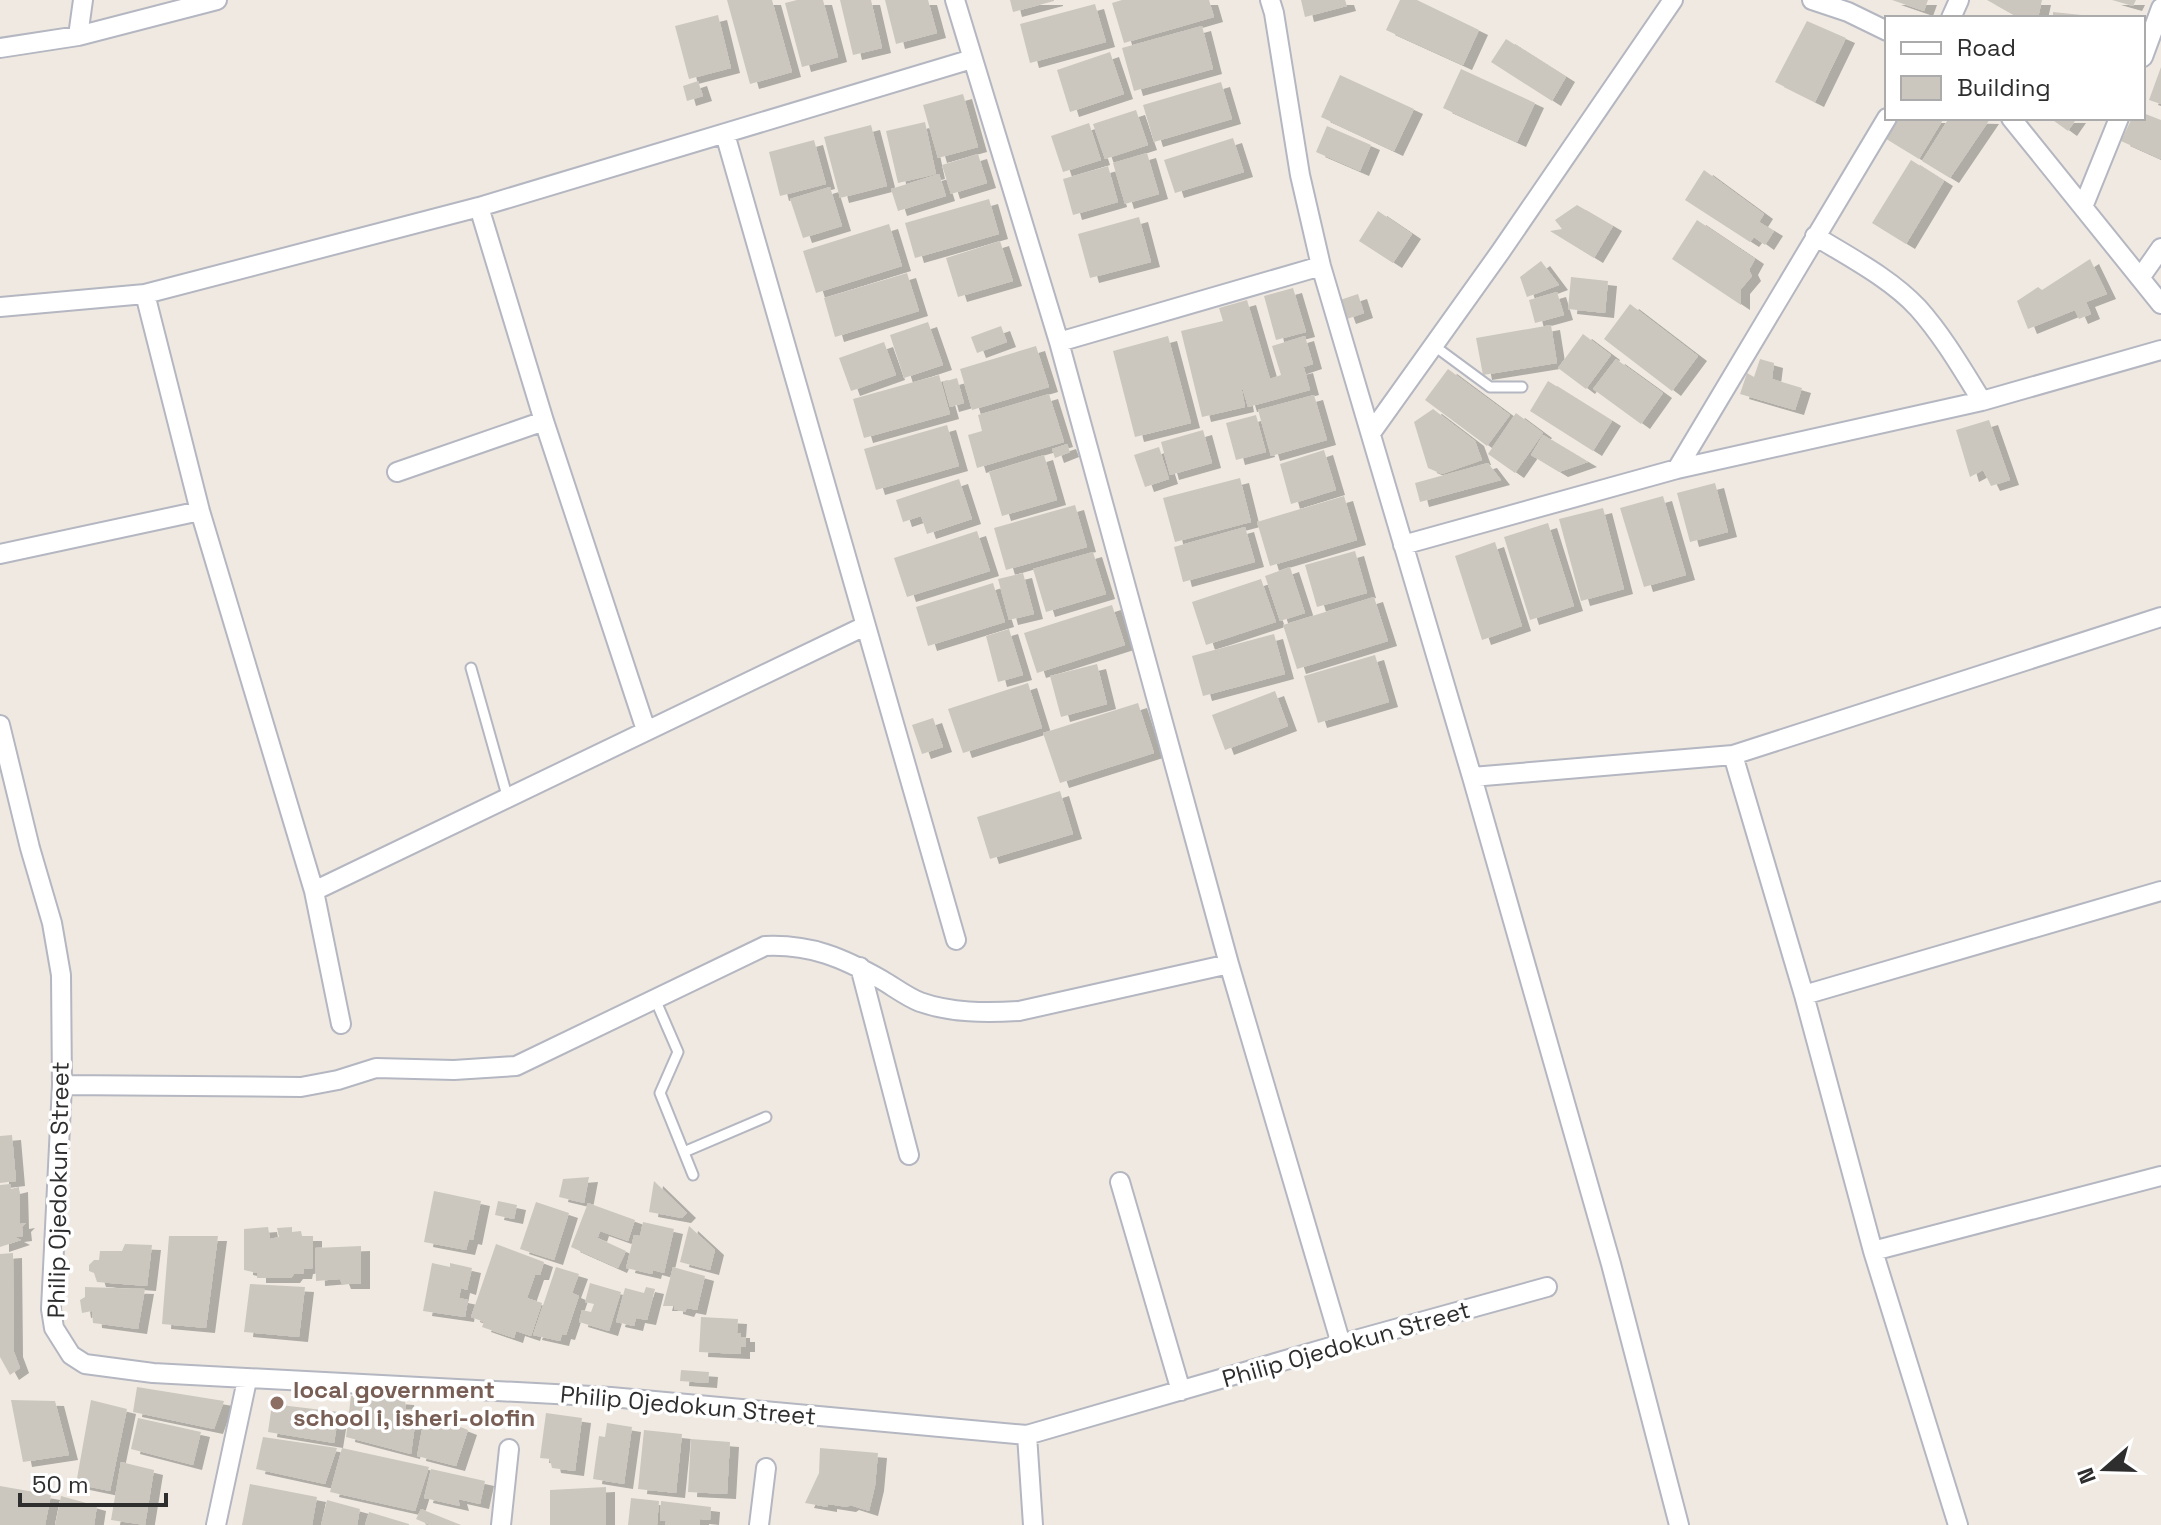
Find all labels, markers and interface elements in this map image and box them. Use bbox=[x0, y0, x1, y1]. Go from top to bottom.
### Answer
legend bbox=[1885, 16, 2145, 120]
text: Road bbox=[1957, 32, 2016, 63]
text: Building bbox=[1957, 72, 2051, 103]
street label: Philip Ojedokun Street bbox=[40, 1061, 76, 1319]
street label: Philip Ojedokun Street bbox=[1218, 1294, 1474, 1394]
place label: local government school i, isheri-olofin bbox=[293, 1374, 535, 1433]
street label: Philip Ojedokun Street bbox=[559, 1378, 817, 1432]
marker: local government school i, isheri-olofin bbox=[268, 1394, 286, 1412]
north arrow bbox=[2065, 1429, 2145, 1509]
scale bar bbox=[20, 1457, 166, 1507]
text: N bbox=[2071, 1464, 2102, 1488]
text: 50 m bbox=[32, 1469, 89, 1500]

